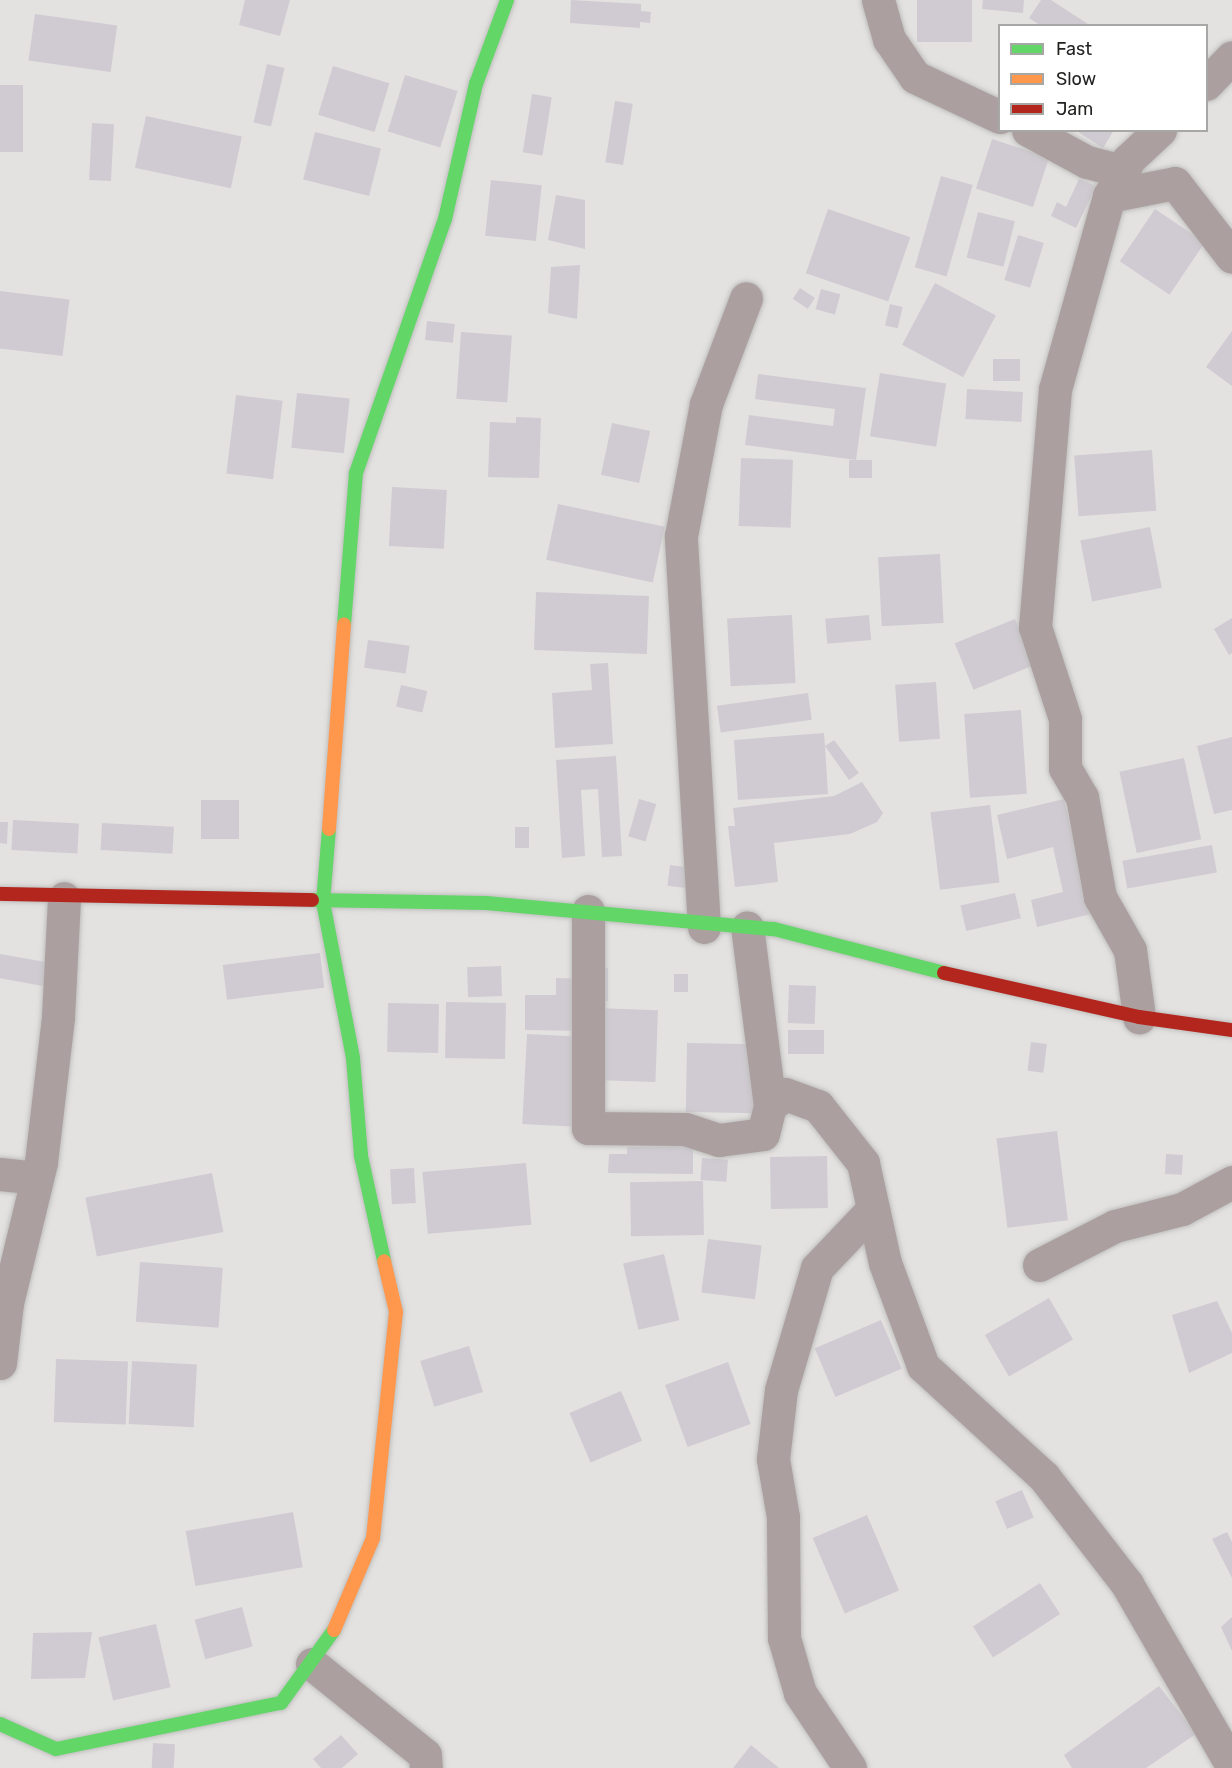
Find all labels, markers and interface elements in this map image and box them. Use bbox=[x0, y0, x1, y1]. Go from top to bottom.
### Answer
legend bbox=[998, 24, 1208, 132]
text: Fast bbox=[1056, 38, 1092, 60]
text: Slow bbox=[1056, 68, 1096, 90]
text: Jam bbox=[1056, 98, 1093, 120]

